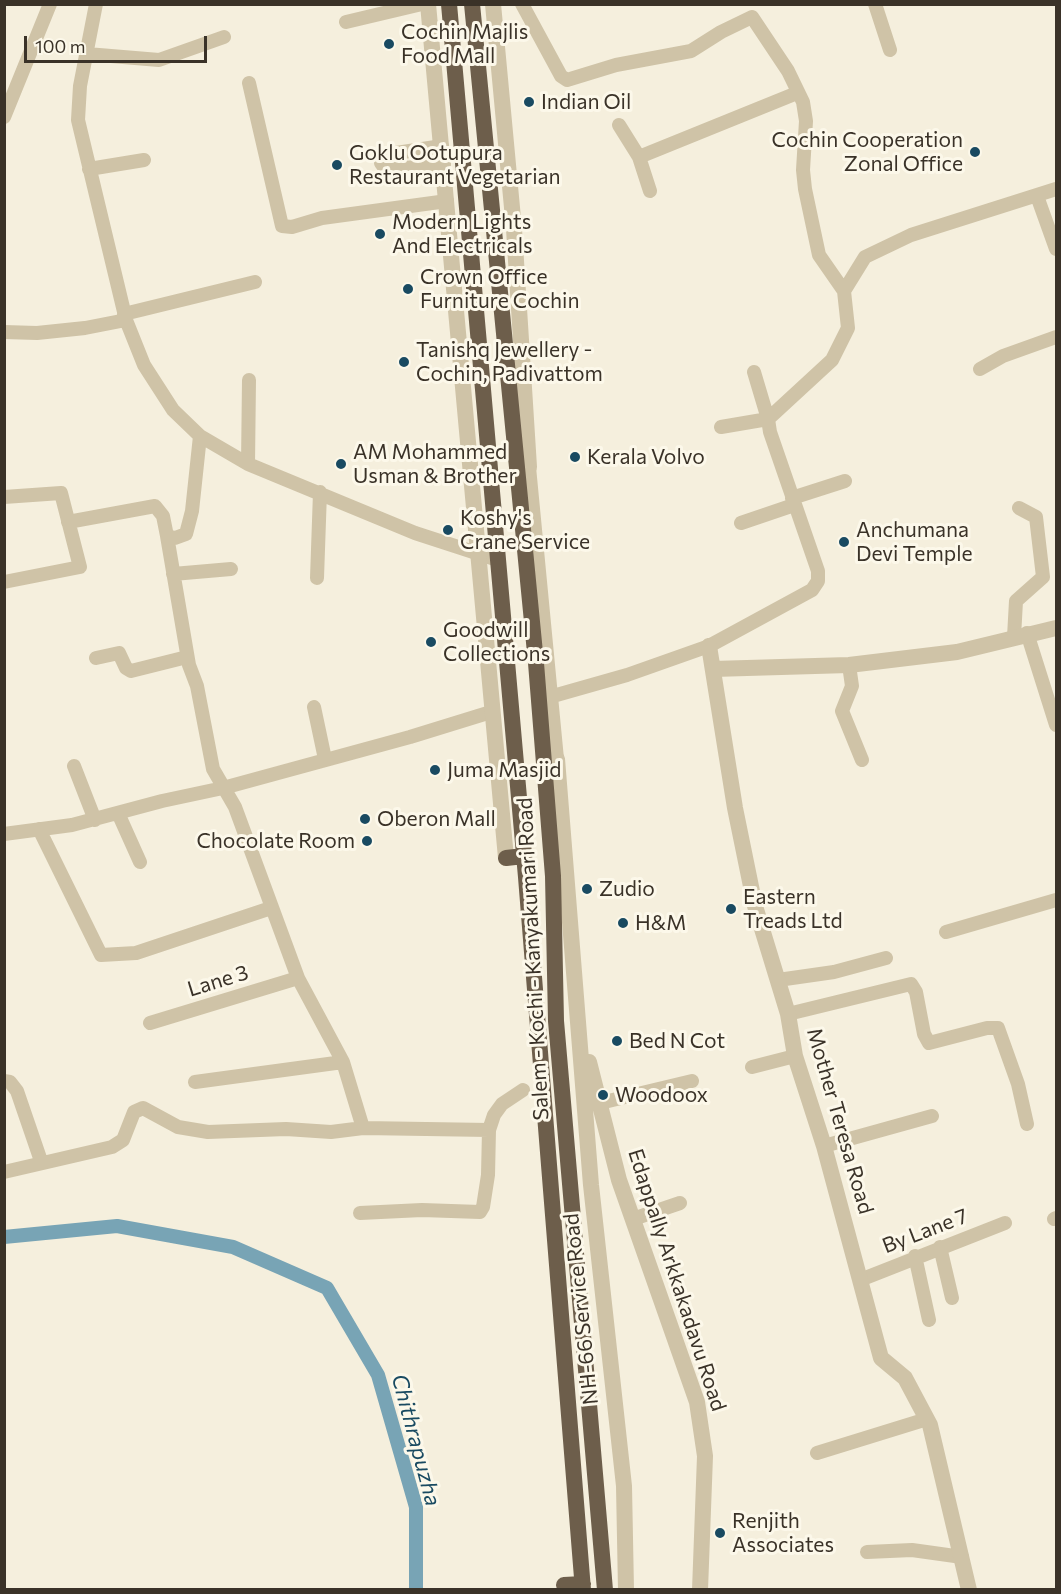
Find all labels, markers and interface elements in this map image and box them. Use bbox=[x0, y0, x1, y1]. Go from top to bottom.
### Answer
place label: Cochin Majlis Food Mall bbox=[401, 19, 528, 69]
scale bar bbox=[27, 24, 210, 62]
text: 100 m bbox=[35, 35, 85, 57]
marker: Cochin Majlis Food Mall bbox=[382, 37, 396, 51]
place label: Indian Oil bbox=[541, 89, 631, 115]
marker: Indian Oil bbox=[522, 95, 536, 109]
place label: Cochin Cooperation Zonal Office bbox=[771, 127, 963, 177]
place label: Goklu Ootupura Restaurant Vegetarian bbox=[349, 140, 561, 190]
marker: Cochin Cooperation Zonal Office bbox=[968, 145, 982, 159]
marker: Goklu Ootupura Restaurant Vegetarian bbox=[330, 158, 344, 172]
place label: Modern Lights And Electricals bbox=[392, 209, 533, 259]
marker: Modern Lights And Electricals bbox=[373, 227, 387, 241]
place label: Crown Office Furniture Cochin bbox=[420, 264, 580, 314]
marker: Crown Office Furniture Cochin bbox=[401, 282, 415, 296]
place label: Tanishq Jewellery - Cochin, Padivattom bbox=[416, 337, 603, 387]
marker: Tanishq Jewellery - Cochin, Padivattom bbox=[397, 355, 411, 369]
place label: AM Mohammed Usman & Brother bbox=[353, 439, 517, 489]
place label: Kerala Volvo bbox=[587, 444, 705, 470]
marker: Kerala Volvo bbox=[568, 450, 582, 464]
marker: AM Mohammed Usman & Brother bbox=[334, 457, 348, 471]
place label: Koshy's Crane Service bbox=[460, 505, 590, 555]
place label: Anchumana Devi Temple bbox=[856, 517, 973, 567]
marker: Koshy's Crane Service bbox=[441, 523, 455, 537]
marker: Anchumana Devi Temple bbox=[837, 535, 851, 549]
place label: Goodwill Collections bbox=[443, 617, 550, 667]
marker: Goodwill Collections bbox=[424, 635, 438, 649]
place label: Juma Masjid bbox=[447, 757, 561, 783]
marker: Juma Masjid bbox=[428, 763, 442, 777]
street label: Salem - Kochi - Kanyakumari Road bbox=[512, 797, 554, 1121]
place label: Oberon Mall bbox=[377, 806, 496, 832]
marker: Oberon Mall bbox=[358, 812, 372, 826]
place label: Chocolate Room bbox=[196, 828, 355, 854]
marker: Chocolate Room bbox=[360, 834, 374, 848]
place label: Zudio bbox=[599, 876, 655, 902]
marker: Zudio bbox=[580, 882, 594, 896]
place label: Eastern Treads Ltd bbox=[743, 884, 843, 934]
marker: Eastern Treads Ltd bbox=[724, 902, 738, 916]
place label: H&M bbox=[635, 910, 686, 936]
marker: H&M bbox=[616, 916, 630, 930]
street label: Lane 3 bbox=[185, 960, 251, 1002]
street label: Mother Teresa Road bbox=[801, 1025, 879, 1217]
place label: Bed N Cot bbox=[629, 1028, 725, 1054]
marker: Bed N Cot bbox=[610, 1034, 624, 1048]
place label: Woodoox bbox=[615, 1082, 708, 1108]
marker: Woodoox bbox=[596, 1088, 610, 1102]
street label: Edappally Arkkakadavu Road bbox=[623, 1146, 731, 1414]
street label: By Lane 7 bbox=[879, 1203, 971, 1259]
street label: NH-66 Service Road bbox=[558, 1212, 604, 1406]
water label: Chithrapuzha bbox=[386, 1371, 446, 1509]
place label: Renjith Associates bbox=[732, 1508, 834, 1558]
marker: Renjith Associates bbox=[713, 1526, 727, 1540]

